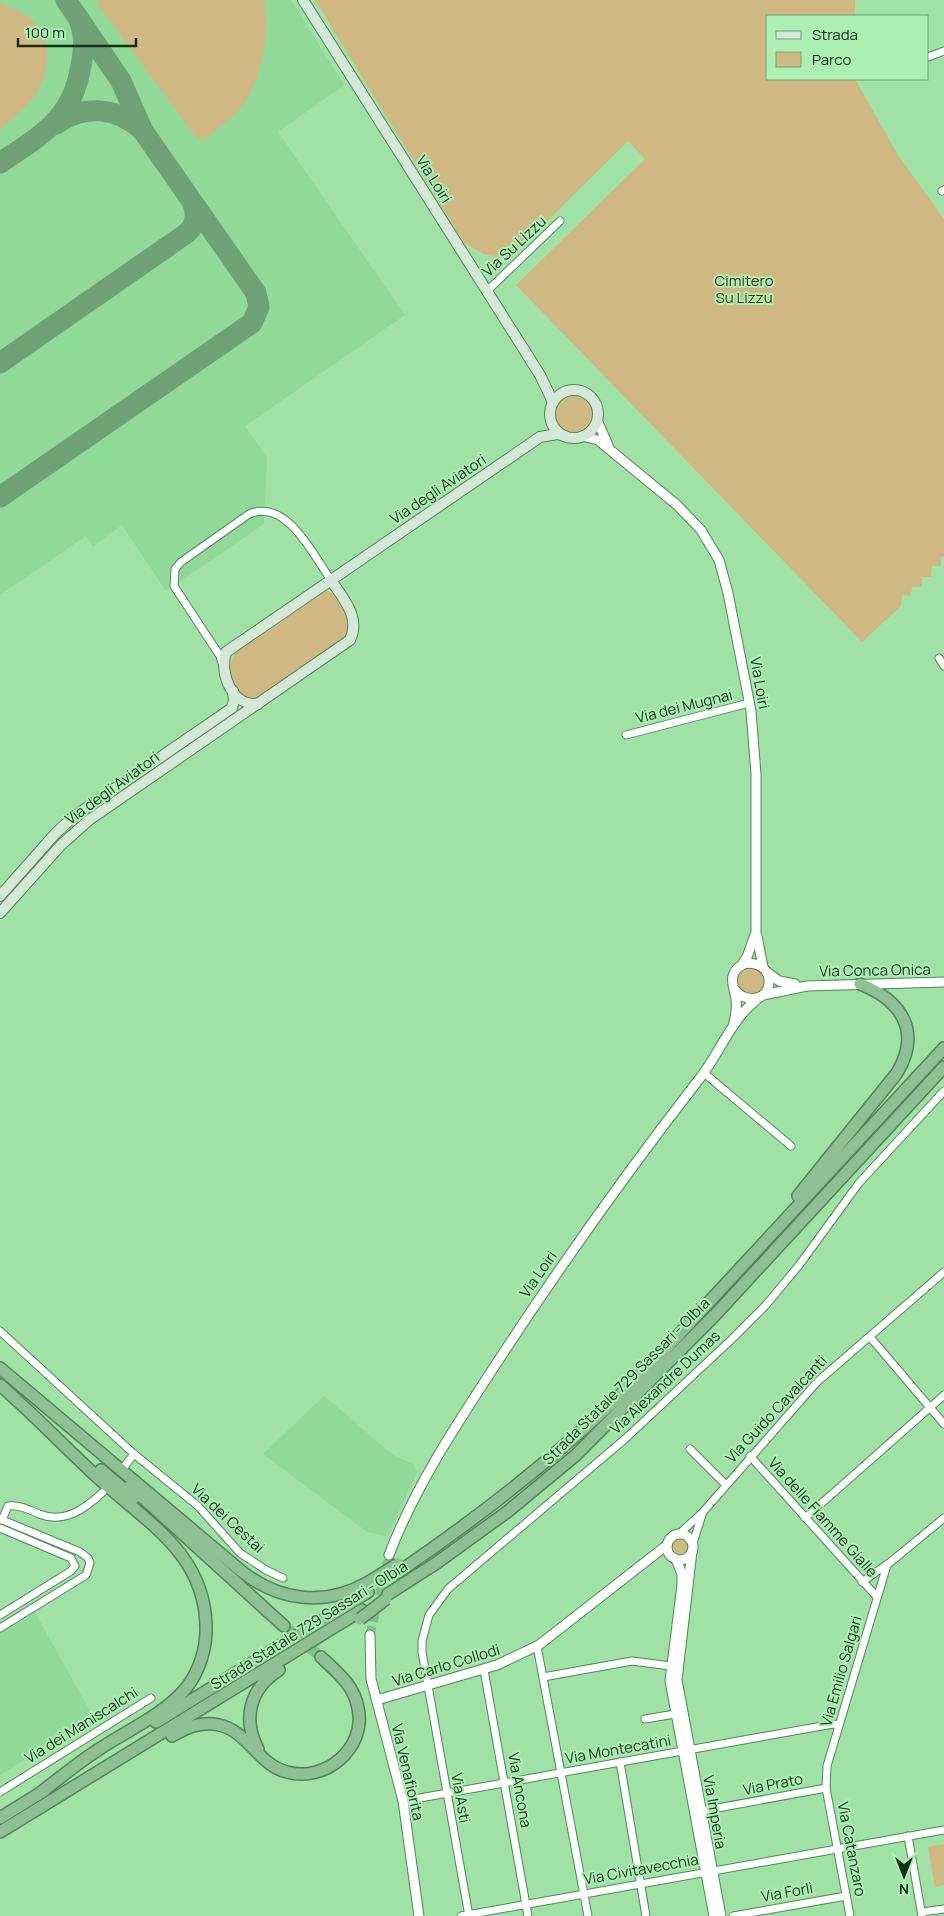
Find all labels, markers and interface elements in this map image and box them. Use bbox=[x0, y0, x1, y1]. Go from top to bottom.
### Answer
scale bar bbox=[18, 15, 135, 47]
legend bbox=[766, 15, 929, 80]
text: 100 m bbox=[25, 22, 65, 43]
text: Strada bbox=[812, 24, 858, 45]
text: Parco bbox=[812, 49, 851, 70]
street label: Via Loiri bbox=[411, 151, 457, 207]
street label: Via Su Lizzu bbox=[477, 211, 551, 281]
park label: Cimitero Su Lizzu bbox=[714, 270, 774, 308]
street label: Via degli Aviatori bbox=[386, 449, 490, 529]
street label: Via Loiri bbox=[745, 655, 775, 711]
street label: Via dei Mugnai bbox=[633, 684, 735, 728]
street label: Via degli Aviatori bbox=[61, 747, 163, 829]
street label: Via Conca Onica bbox=[819, 959, 931, 981]
street label: Via Loiri bbox=[514, 1246, 562, 1302]
street label: Strada Statale 729 Sassari - Olbia bbox=[538, 1293, 714, 1469]
street label: Via Alexandre Dumas bbox=[605, 1325, 725, 1439]
street label: Via Guido Cavalcanti bbox=[721, 1351, 831, 1467]
street label: Via delle Fiamme Gialle bbox=[763, 1452, 883, 1582]
street label: Via dei Cestai bbox=[187, 1479, 269, 1557]
street label: Strada Statale 729 Sassari - Olbia bbox=[207, 1556, 411, 1694]
street label: Via Emilio Salgari bbox=[815, 1613, 867, 1729]
street label: Via Carlo Collodi bbox=[390, 1639, 502, 1691]
street label: Via dei Maniscalchi bbox=[20, 1682, 142, 1768]
street label: Via Venafiorita bbox=[387, 1722, 429, 1822]
street label: Via Montecatini bbox=[564, 1729, 672, 1769]
street label: Via Ancona bbox=[503, 1751, 537, 1829]
street label: Via Prato bbox=[741, 1768, 805, 1800]
street label: Via Asti bbox=[446, 1771, 476, 1825]
street label: Via Imperia bbox=[698, 1773, 732, 1851]
street label: Via Catanzaro bbox=[833, 1800, 871, 1898]
street label: Via Civitavecchia bbox=[582, 1849, 700, 1889]
north arrow bbox=[879, 1851, 929, 1901]
street label: Via Forlì bbox=[759, 1877, 815, 1907]
text: N bbox=[899, 1880, 909, 1899]

